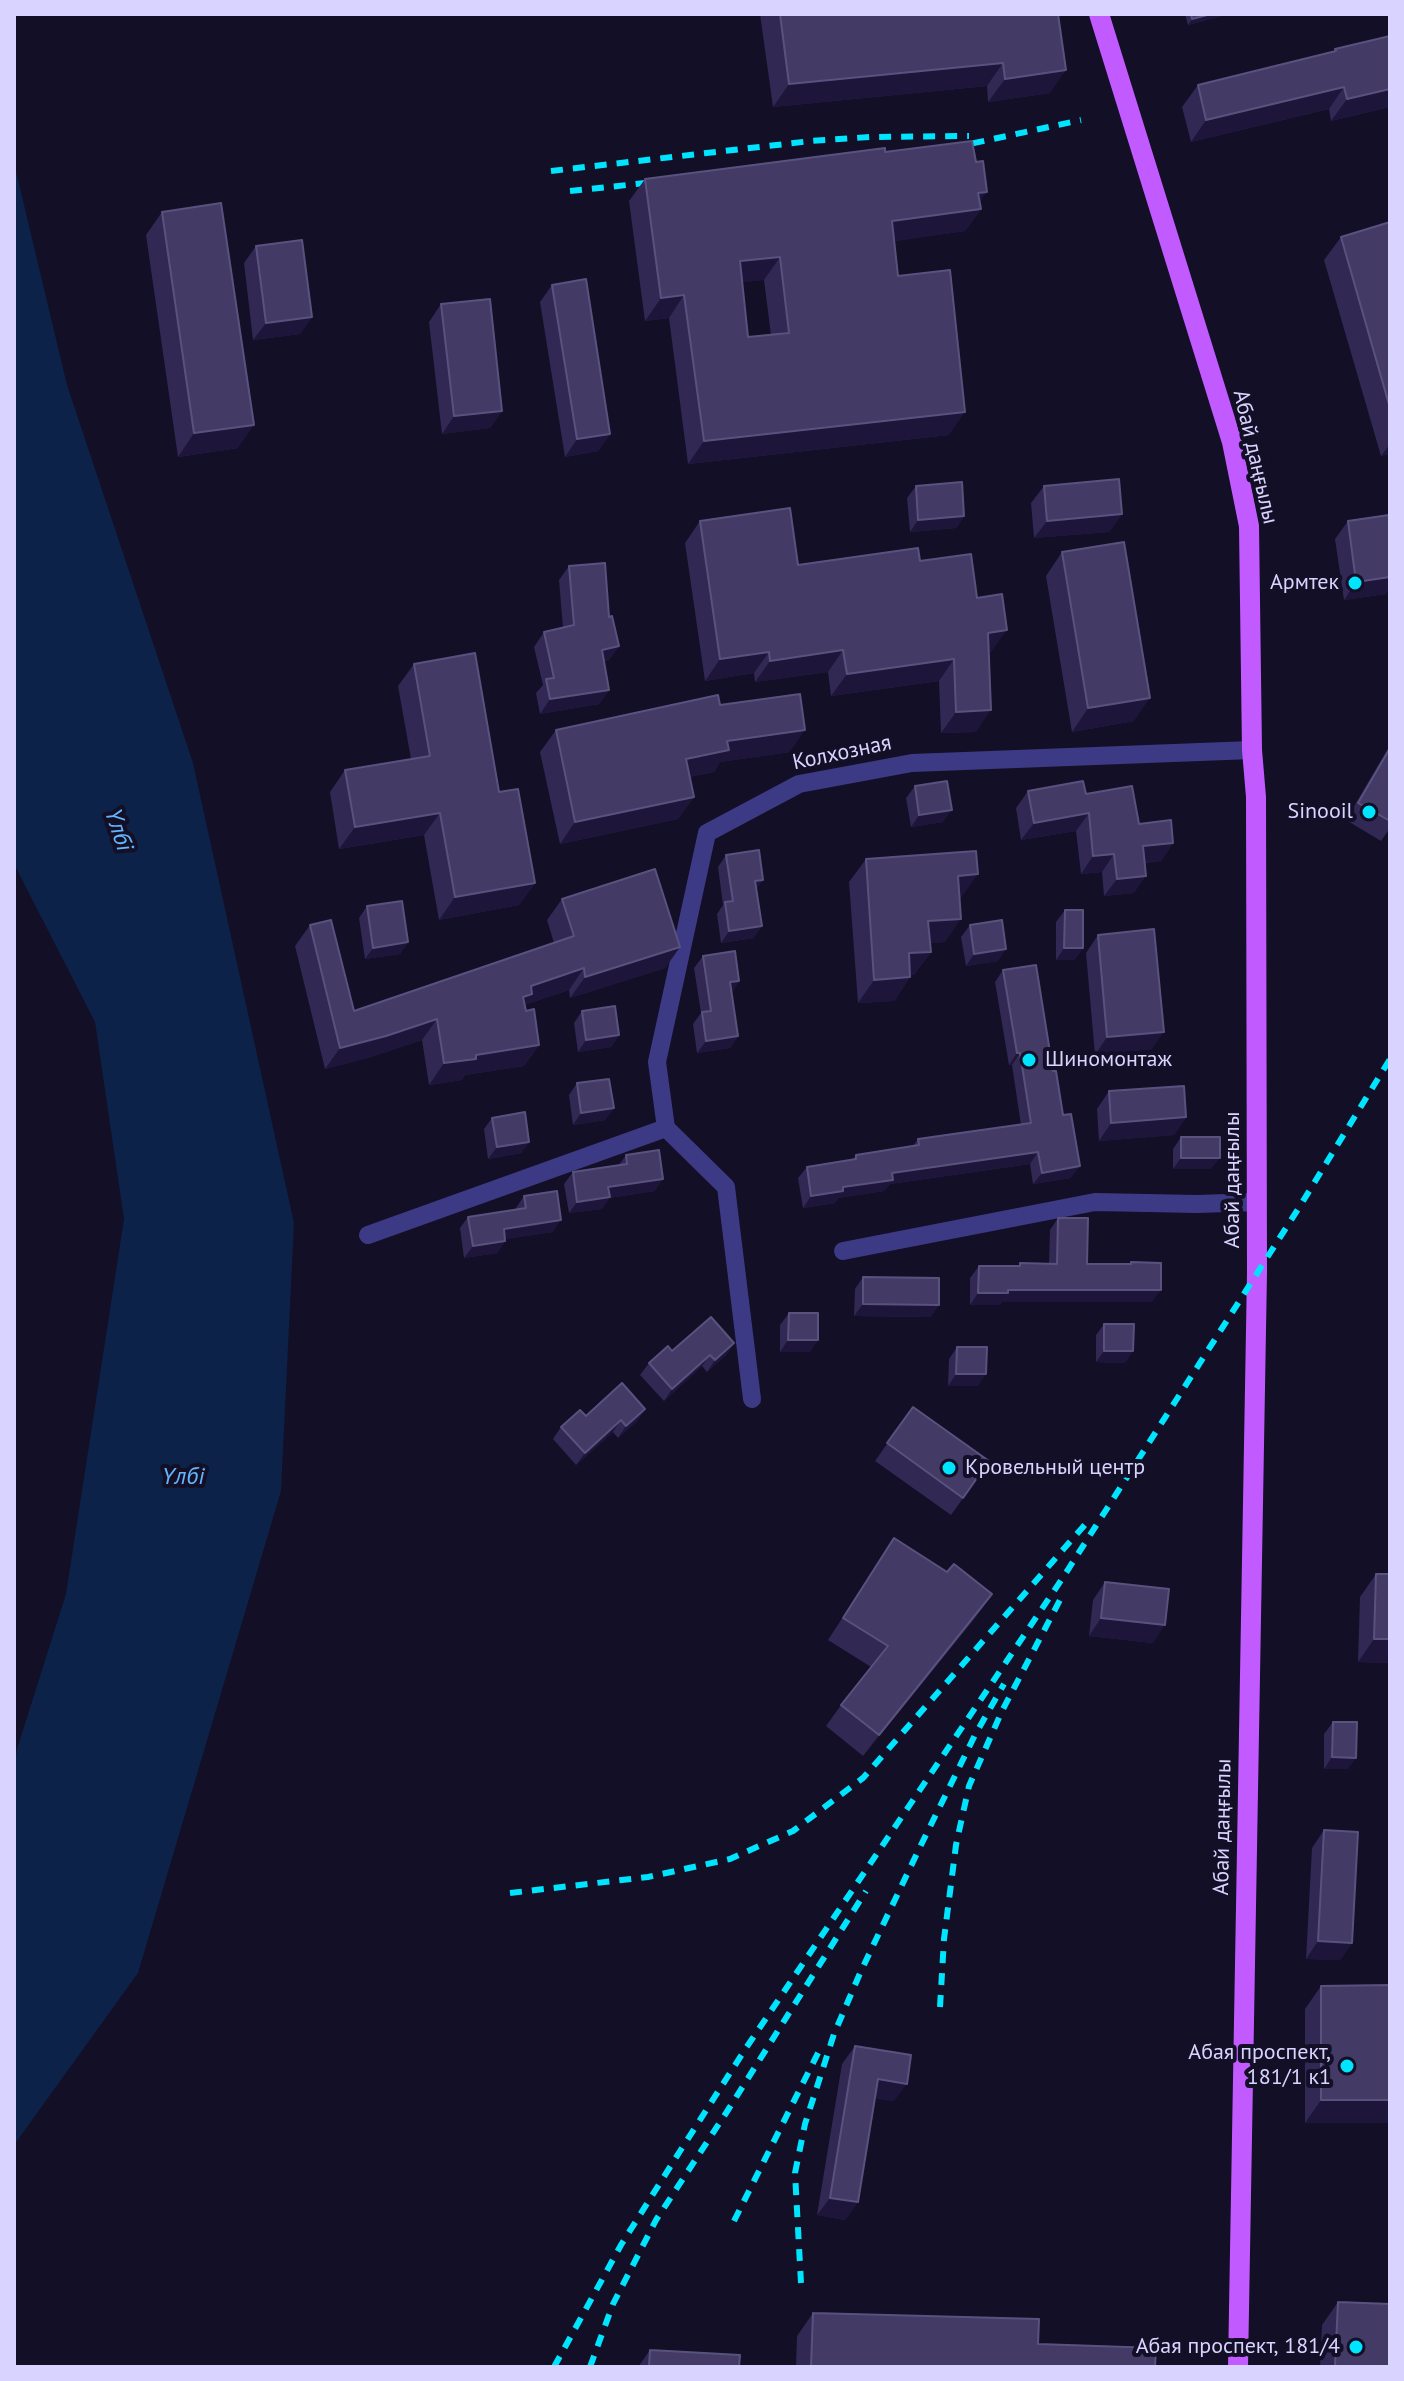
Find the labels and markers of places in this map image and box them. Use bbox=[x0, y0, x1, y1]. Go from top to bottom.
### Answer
place label: Армтек bbox=[1270, 570, 1339, 596]
marker: Армтек bbox=[1346, 574, 1364, 592]
place label: Sinooil bbox=[1287, 799, 1353, 825]
marker: Sinooil bbox=[1360, 803, 1378, 821]
place label: Шиномонтаж bbox=[1045, 1047, 1172, 1073]
marker: Шиномонтаж bbox=[1020, 1051, 1038, 1069]
place label: Кровельный центр bbox=[965, 1455, 1145, 1481]
marker: Кровельный центр bbox=[940, 1459, 958, 1477]
place label: Абая проспект, 181/1 к1 bbox=[1188, 2040, 1331, 2092]
marker: Абая проспект, 181/1 к1 bbox=[1338, 2057, 1356, 2075]
place label: Абая проспект, 181/4 bbox=[1136, 2334, 1340, 2360]
marker: Абая проспект, 181/4 bbox=[1347, 2338, 1365, 2356]

